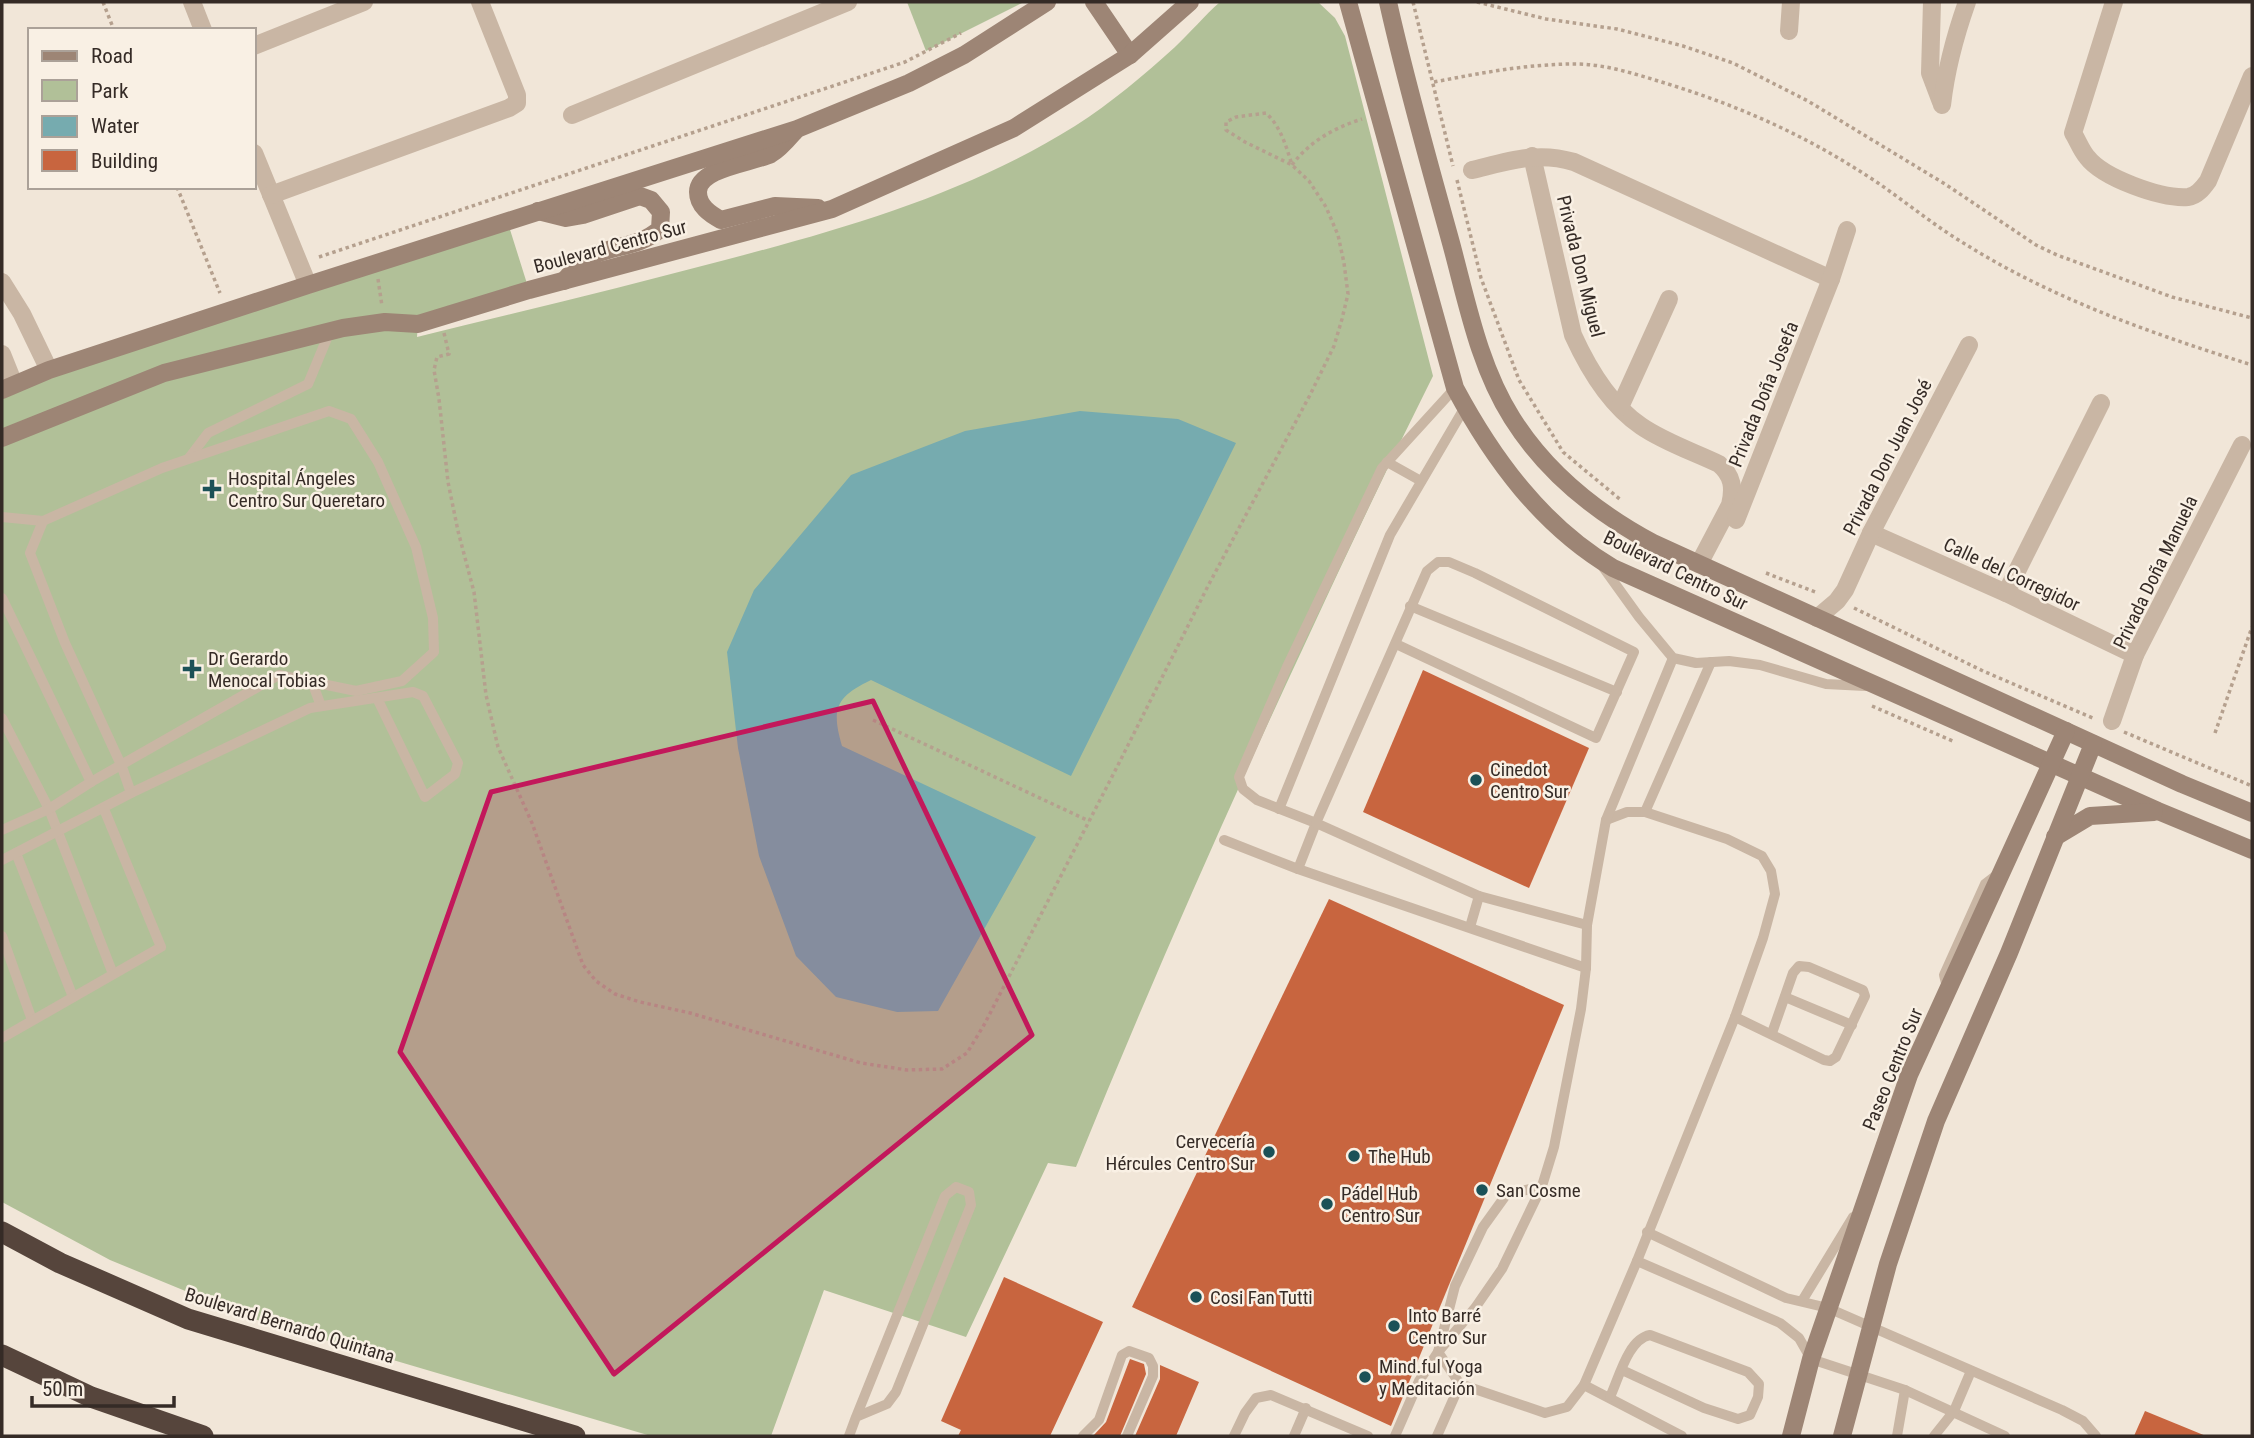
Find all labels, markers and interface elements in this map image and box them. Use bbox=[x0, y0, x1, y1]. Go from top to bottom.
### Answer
legend bbox=[28, 28, 256, 189]
text: Road bbox=[91, 44, 133, 68]
text: Park bbox=[91, 79, 129, 103]
text: Water bbox=[91, 114, 139, 138]
text: Building bbox=[91, 149, 158, 173]
street label: Privada Don Miguel bbox=[1552, 193, 1609, 339]
street label: Boulevard Centro Sur bbox=[531, 215, 689, 278]
street label: Privada Doña Josefa bbox=[1724, 318, 1803, 470]
street label: Privada Don Juan José bbox=[1838, 375, 1937, 539]
place label: Hospital Ángeles Centro Sur Queretaro bbox=[228, 467, 385, 512]
marker: Hospital Ángeles Centro Sur Queretaro bbox=[202, 479, 222, 499]
street label: Privada Doña Manuela bbox=[2108, 492, 2203, 653]
street label: Boulevard Centro Sur bbox=[1600, 526, 1752, 615]
street label: Calle del Corregidor bbox=[1940, 533, 2084, 616]
place label: Dr Gerardo Menocal Tobias bbox=[208, 647, 326, 692]
marker: Dr Gerardo Menocal Tobias bbox=[182, 659, 202, 679]
place label: Cinedot Centro Sur bbox=[1490, 758, 1569, 803]
marker: Cinedot Centro Sur bbox=[1468, 772, 1484, 788]
street label: Paseo Centro Sur bbox=[1857, 1004, 1928, 1134]
place label: Cervecería Hércules Centro Sur bbox=[1106, 1130, 1255, 1175]
marker: Cervecería Hércules Centro Sur bbox=[1261, 1144, 1277, 1160]
place label: The Hub bbox=[1368, 1145, 1431, 1168]
marker: The Hub bbox=[1346, 1148, 1362, 1164]
place label: San Cosme bbox=[1496, 1179, 1581, 1202]
place label: Pádel Hub Centro Sur bbox=[1341, 1182, 1420, 1227]
marker: San Cosme bbox=[1474, 1182, 1490, 1198]
marker: Pádel Hub Centro Sur bbox=[1319, 1196, 1335, 1212]
street label: Boulevard Bernardo Quintana bbox=[182, 1283, 398, 1368]
place label: Cosi Fan Tutti bbox=[1210, 1286, 1313, 1309]
marker: Cosi Fan Tutti bbox=[1188, 1289, 1204, 1305]
place label: Into Barré Centro Sur bbox=[1408, 1304, 1487, 1349]
marker: Into Barré Centro Sur bbox=[1386, 1318, 1402, 1334]
place label: Mind.ful Yoga y Meditación bbox=[1379, 1355, 1483, 1400]
scale bar bbox=[32, 1364, 173, 1408]
marker: Mind.ful Yoga y Meditación bbox=[1357, 1369, 1373, 1385]
text: 50 m bbox=[42, 1377, 83, 1401]

